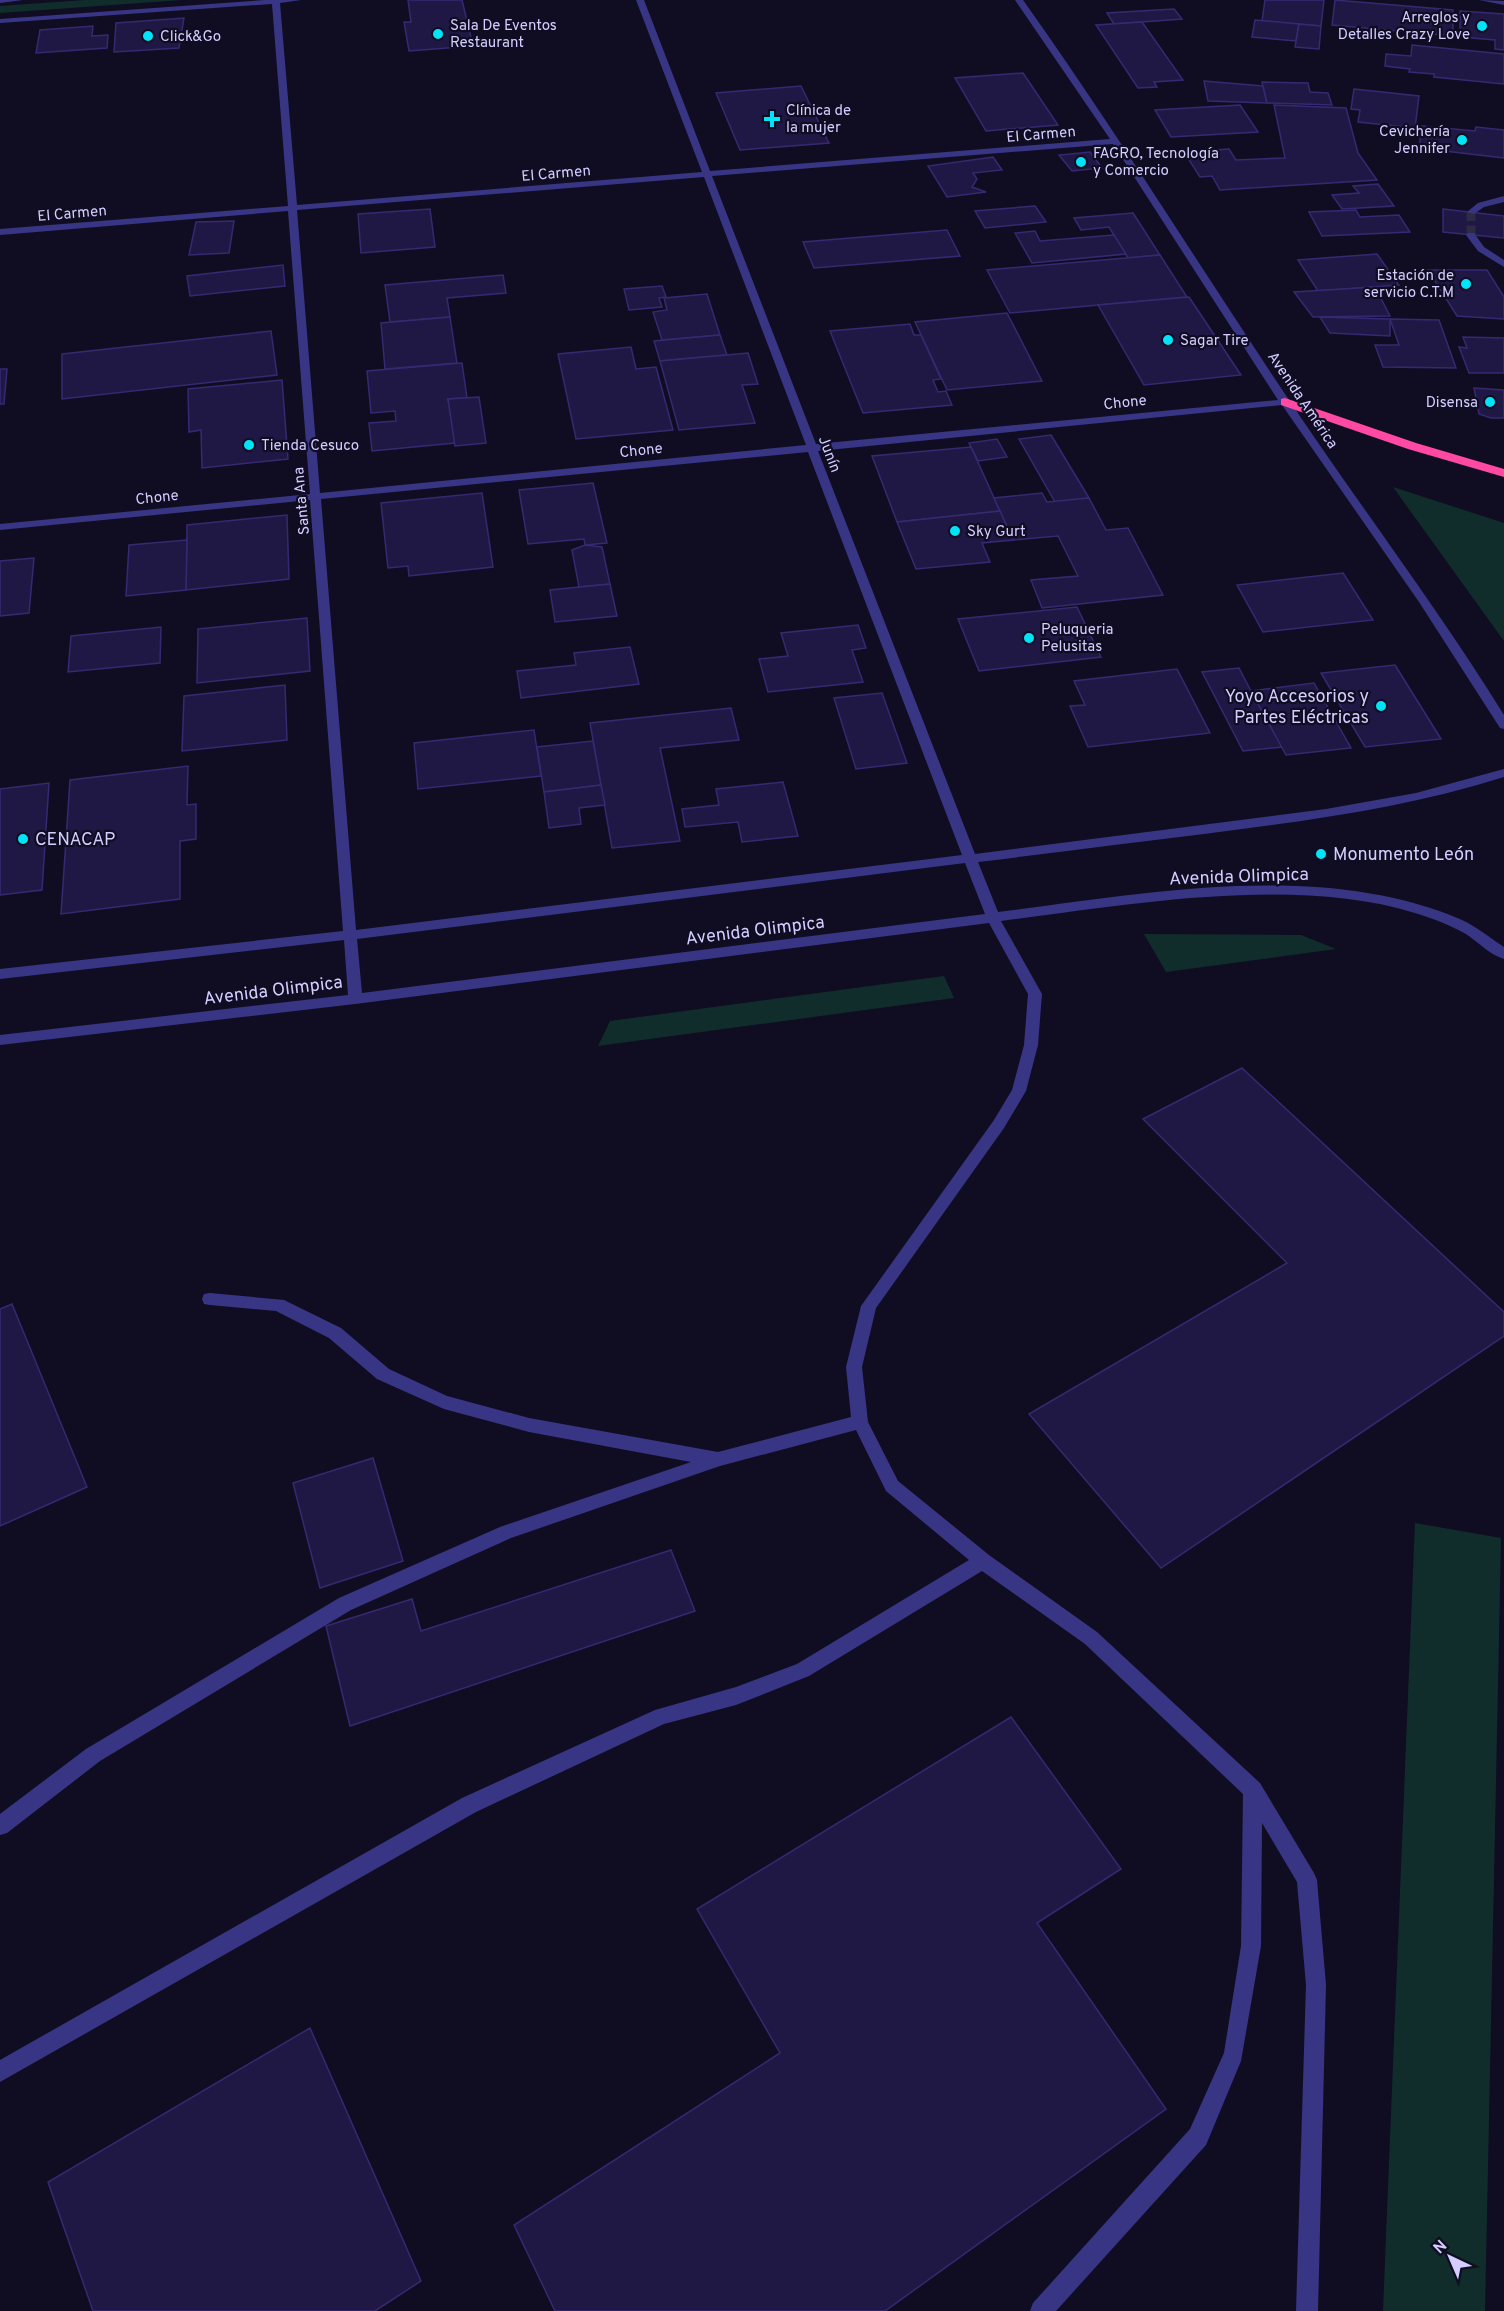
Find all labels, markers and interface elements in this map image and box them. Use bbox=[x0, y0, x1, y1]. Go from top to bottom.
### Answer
place label: Arreglos y Detalles Crazy Love bbox=[1338, 9, 1470, 45]
place label: Sala De Eventos Restaurant bbox=[450, 17, 557, 53]
marker: Arreglos y Detalles Crazy Love bbox=[1475, 19, 1489, 33]
marker: Sala De Eventos Restaurant bbox=[431, 27, 445, 41]
place label: Click&Go bbox=[160, 28, 221, 47]
marker: Click&Go bbox=[141, 29, 155, 43]
place label: Clínica de la mujer bbox=[786, 102, 851, 138]
marker: Clínica de la mujer bbox=[763, 110, 781, 128]
street label: El Carmen bbox=[1006, 123, 1077, 148]
place label: Cevichería Jennifer bbox=[1379, 123, 1450, 159]
marker: Cevichería Jennifer bbox=[1455, 133, 1469, 147]
place label: FAGRO, Tecnología y Comercio bbox=[1093, 145, 1219, 181]
marker: FAGRO, Tecnología y Comercio bbox=[1074, 155, 1088, 169]
street label: El Carmen bbox=[521, 162, 592, 187]
street label: El Carmen bbox=[37, 202, 108, 227]
place label: Estación de servicio C.T.M bbox=[1364, 267, 1454, 303]
marker: Estación de servicio C.T.M bbox=[1459, 277, 1473, 291]
place label: Sagar Tire bbox=[1180, 332, 1249, 351]
marker: Sagar Tire bbox=[1161, 333, 1175, 347]
street label: Avenida América bbox=[1262, 349, 1341, 453]
street label: Chone bbox=[1103, 392, 1148, 415]
place label: Disensa bbox=[1426, 394, 1478, 413]
marker: Disensa bbox=[1483, 395, 1497, 409]
street label: Junín bbox=[813, 434, 844, 475]
place label: Tienda Cesuco bbox=[261, 437, 359, 456]
marker: Tienda Cesuco bbox=[242, 438, 256, 452]
street label: Chone bbox=[619, 440, 664, 463]
street label: Santa Ana bbox=[290, 466, 315, 536]
street label: Chone bbox=[135, 487, 180, 510]
place label: Sky Gurt bbox=[967, 523, 1026, 542]
marker: Sky Gurt bbox=[948, 524, 962, 538]
place label: Peluqueria Pelusitas bbox=[1041, 621, 1113, 657]
marker: Peluqueria Pelusitas bbox=[1022, 631, 1036, 645]
place label: Yoyo Accesorios y Partes Eléctricas bbox=[1225, 686, 1369, 730]
marker: Yoyo Accesorios y Partes Eléctricas bbox=[1374, 699, 1388, 713]
place label: CENACAP bbox=[35, 829, 115, 852]
marker: CENACAP bbox=[16, 832, 30, 846]
place label: Monumento León bbox=[1333, 844, 1474, 867]
marker: Monumento León bbox=[1314, 847, 1328, 861]
street label: Avenida Olimpica bbox=[1169, 864, 1309, 891]
street label: Avenida Olimpica bbox=[684, 912, 826, 951]
street label: Avenida Olimpica bbox=[202, 972, 344, 1011]
north arrow bbox=[1420, 2227, 1480, 2287]
text: N bbox=[1430, 2236, 1452, 2259]

